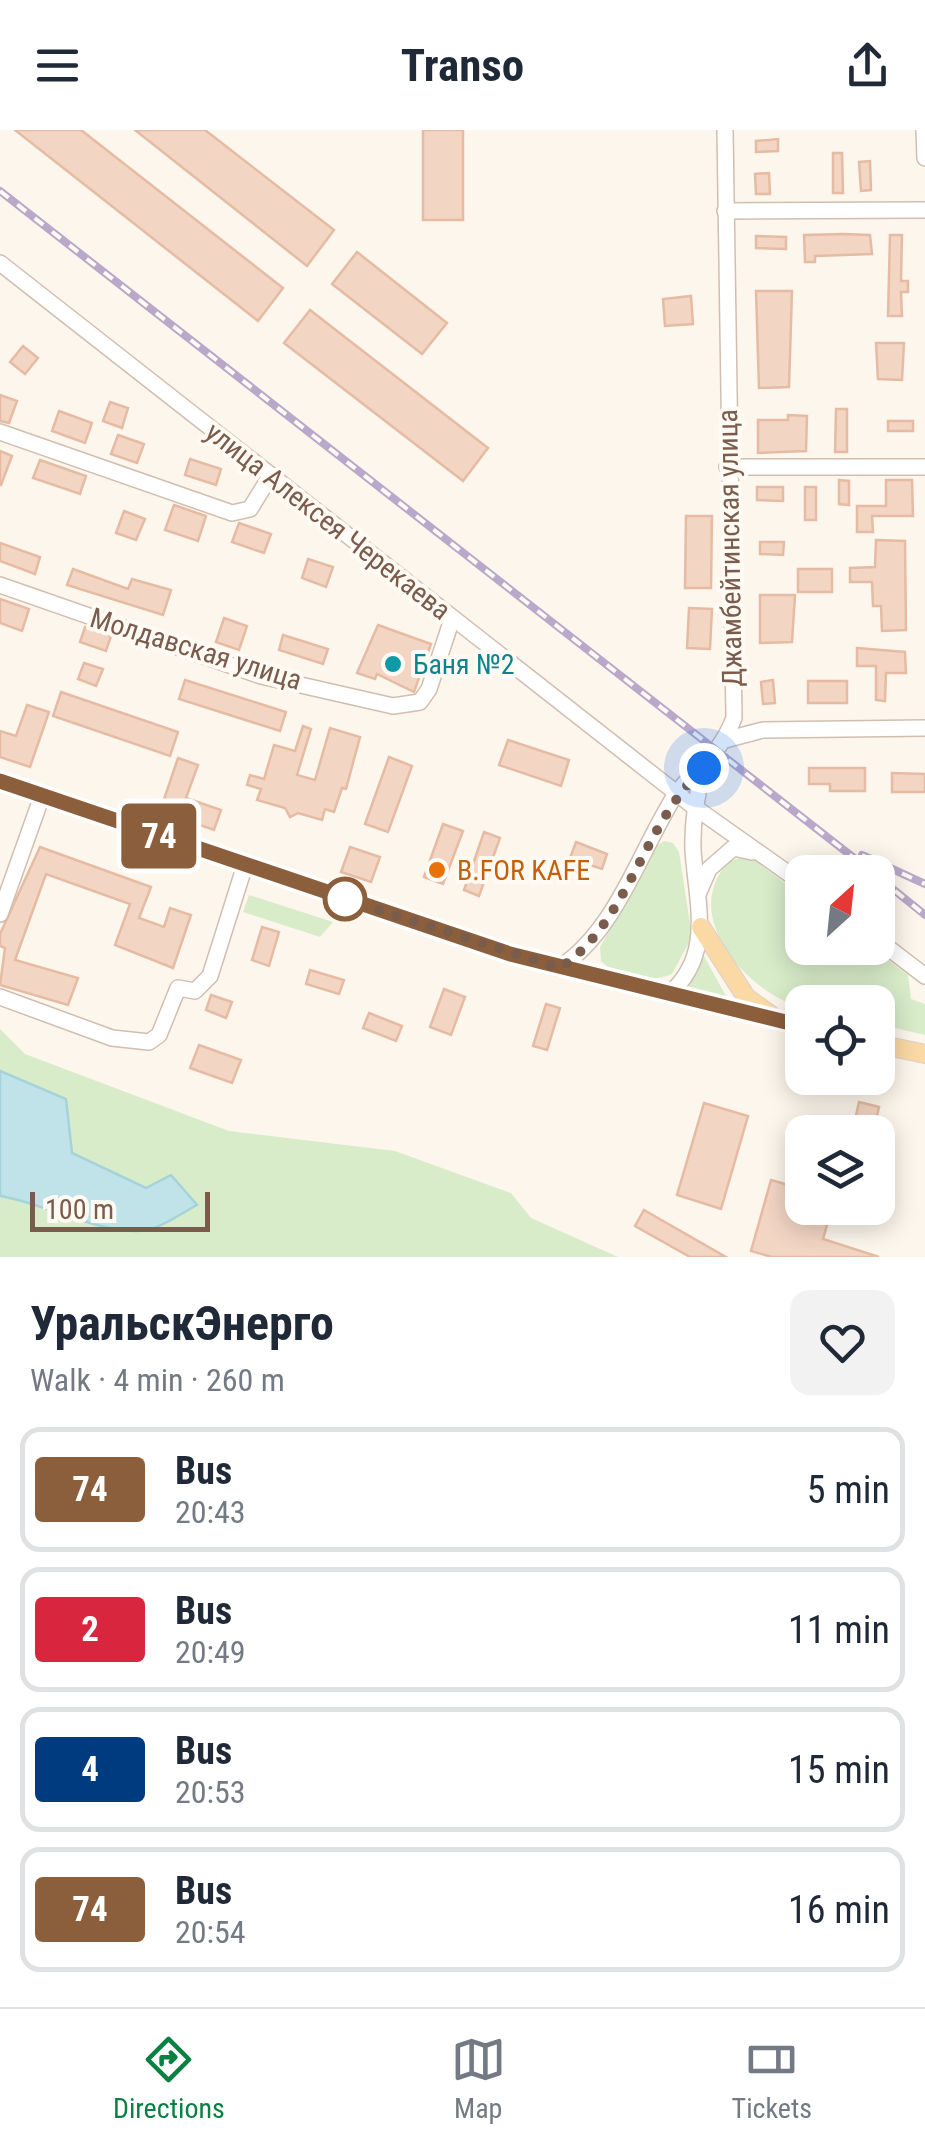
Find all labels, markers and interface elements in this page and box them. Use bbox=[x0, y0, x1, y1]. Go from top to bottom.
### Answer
icon: menu bbox=[30, 38, 85, 93]
icon: share bbox=[840, 38, 895, 93]
text: Transo bbox=[401, 39, 524, 92]
street label: Джамбейтинская улица bbox=[711, 409, 749, 687]
street label: улица Алексея Черекаева bbox=[199, 415, 457, 627]
street label: Молдавская улица bbox=[86, 601, 306, 697]
place label: Баня №2 bbox=[413, 648, 515, 681]
marker: Баня №2 bbox=[382, 653, 404, 675]
your location bbox=[679, 743, 729, 793]
line badge: 74 bbox=[114, 804, 204, 868]
text: 74 bbox=[141, 816, 177, 857]
place label: B.FOR KAFE bbox=[457, 854, 590, 887]
north arrow bbox=[785, 855, 895, 965]
map controls bbox=[785, 855, 895, 1225]
marker: B.FOR KAFE bbox=[426, 859, 448, 881]
unlabelled marker bbox=[324, 878, 366, 920]
button: locate bbox=[785, 985, 895, 1095]
button: layers bbox=[785, 1115, 895, 1225]
scale bar bbox=[30, 1187, 210, 1232]
text: 100 m bbox=[45, 1193, 114, 1226]
button: heart bbox=[790, 1290, 895, 1395]
text: УральскЭнерго bbox=[30, 1295, 334, 1352]
text: Walk · 4 min · 260 m bbox=[30, 1361, 285, 1399]
text: Bus bbox=[175, 1449, 232, 1493]
text: 5 min bbox=[807, 1468, 890, 1512]
text: 74 bbox=[72, 1469, 108, 1510]
text: 20:43 bbox=[175, 1493, 246, 1531]
text: Bus bbox=[175, 1589, 232, 1633]
text: 11 min bbox=[788, 1608, 890, 1652]
text: 2 bbox=[81, 1609, 99, 1650]
text: 20:49 bbox=[175, 1633, 246, 1671]
text: Bus bbox=[175, 1729, 232, 1773]
text: 15 min bbox=[788, 1748, 890, 1792]
text: 4 bbox=[81, 1749, 99, 1790]
text: 20:53 bbox=[175, 1773, 246, 1811]
text: Bus bbox=[175, 1869, 232, 1913]
text: 16 min bbox=[788, 1888, 890, 1932]
text: 74 bbox=[72, 1889, 108, 1930]
text: 20:54 bbox=[175, 1913, 246, 1951]
tab: Directions bbox=[113, 2032, 225, 2125]
tab: Map bbox=[451, 2032, 506, 2125]
tab: Tickets bbox=[732, 2032, 812, 2125]

